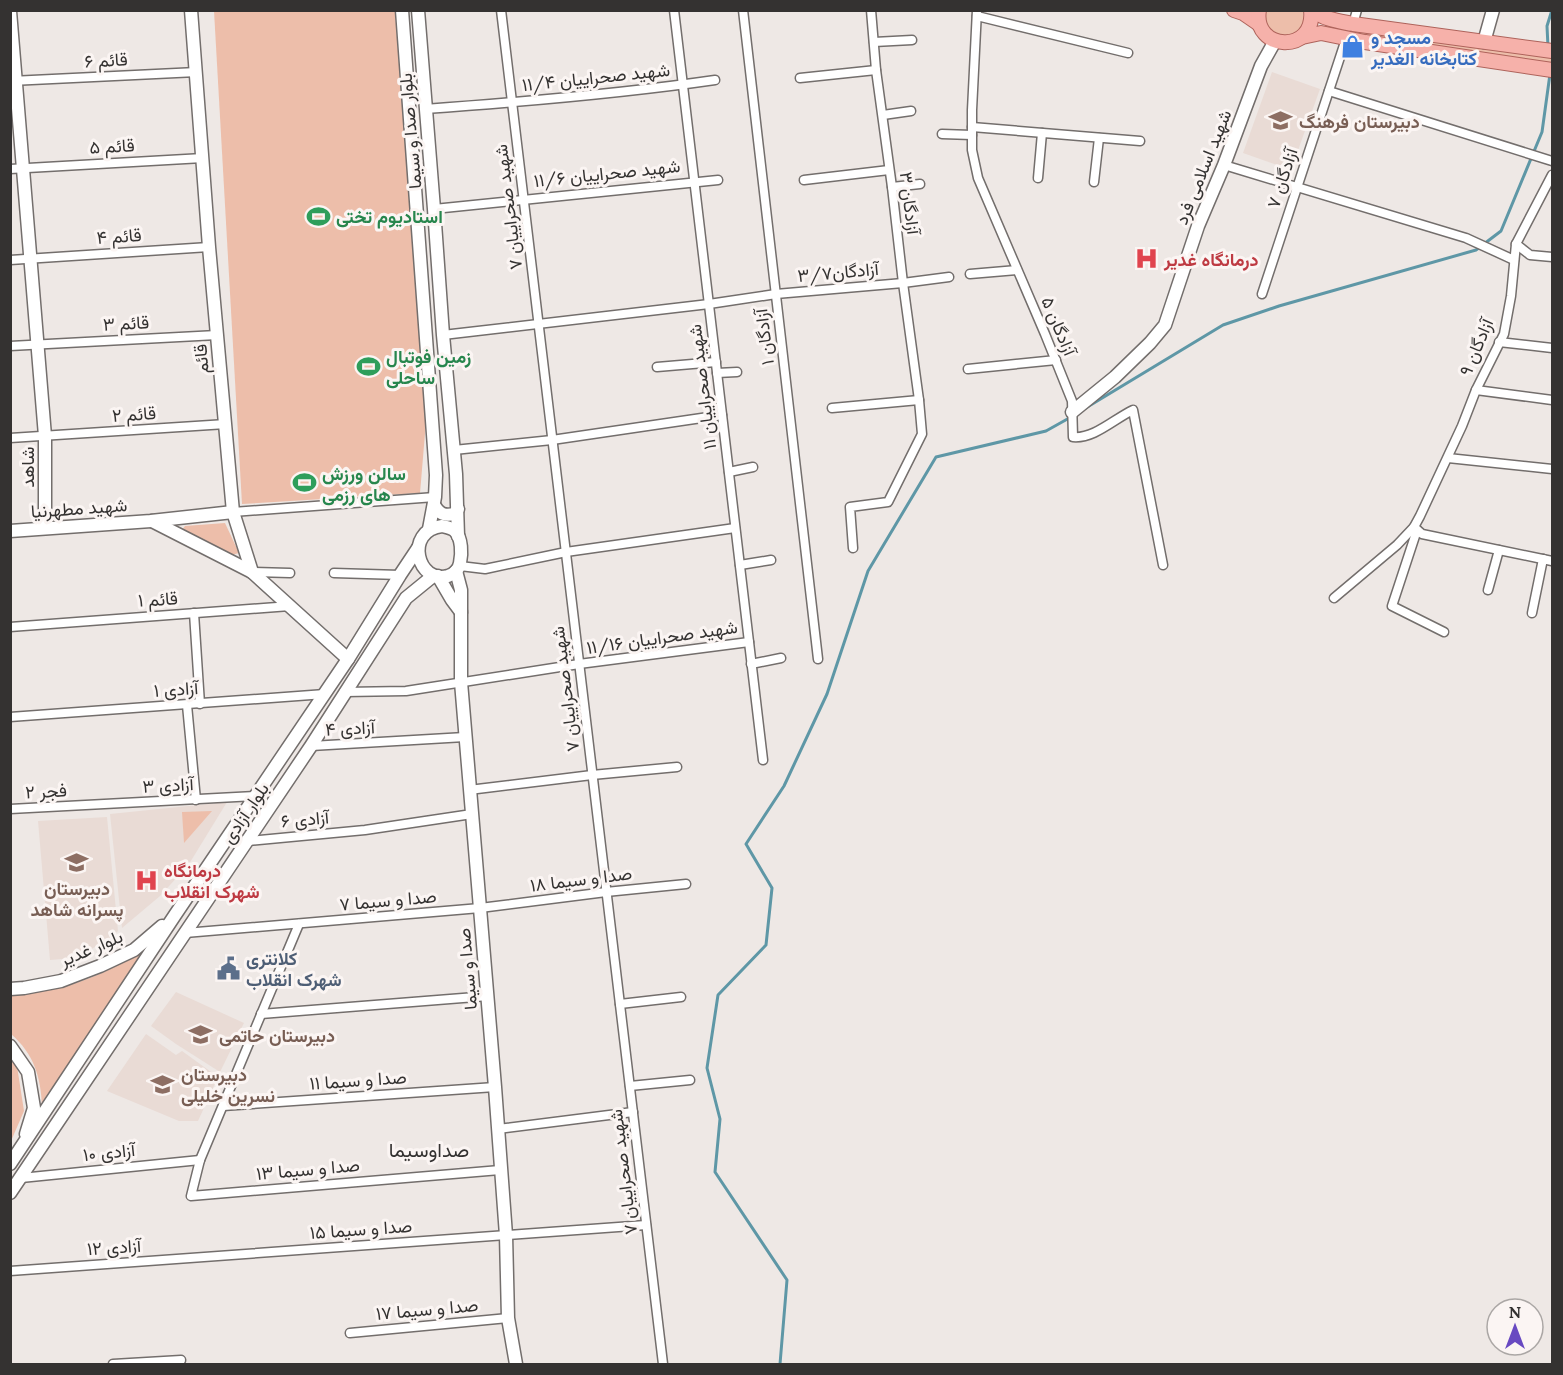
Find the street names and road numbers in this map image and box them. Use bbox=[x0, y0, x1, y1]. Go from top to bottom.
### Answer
street label: قائم ۶ bbox=[84, 47, 128, 74]
street label: شهید صحراییان ۱۱/۴ bbox=[521, 58, 671, 96]
street label: بلوار صدا و سیما bbox=[393, 72, 427, 190]
street label: شهید اسلامی فرد bbox=[1169, 106, 1237, 228]
street label: قائم ۵ bbox=[89, 133, 135, 160]
street label: شهید صحراییان ۷ bbox=[489, 143, 527, 271]
street label: آزادگان ۷ bbox=[1261, 143, 1303, 211]
street label: شهید صحراییان ۱۱/۶ bbox=[533, 154, 681, 192]
street label: آزادگان ۳ bbox=[895, 170, 925, 238]
street label: قائم ۴ bbox=[96, 223, 142, 250]
street label: آزادگان۳/۷ bbox=[796, 257, 881, 287]
street label: آزادگان ۵ bbox=[1036, 293, 1082, 361]
street label: آزادگان ۱ bbox=[749, 306, 779, 366]
street label: قائم ۳ bbox=[102, 310, 150, 337]
street label: آزادگان ۹ bbox=[1454, 313, 1499, 379]
street label: شهید صحراییان ۱۱ bbox=[683, 323, 721, 451]
street label: قائم bbox=[188, 343, 215, 375]
street label: قائم ۲ bbox=[111, 401, 157, 428]
street label: شاهد bbox=[16, 447, 39, 487]
street label: شهید مطهرنیا bbox=[30, 493, 128, 523]
street label: قائم ۱ bbox=[137, 586, 179, 613]
street label: شهید صحراییان ۱۱/۱۶ bbox=[585, 615, 739, 659]
street label: شهید صحراییان ۷ bbox=[546, 625, 584, 753]
street label: آزادی ۱ bbox=[153, 676, 201, 702]
street label: آزادی ۴ bbox=[325, 715, 377, 741]
street label: آزادی ۳ bbox=[142, 772, 196, 798]
street label: فجر ۲ bbox=[25, 778, 67, 804]
street label: بلوار آزادی bbox=[216, 778, 274, 848]
street label: آزادی ۶ bbox=[280, 805, 332, 833]
street label: صدا و سیما ۱۸ bbox=[529, 861, 633, 897]
street label: صدا و سیما ۷ bbox=[338, 884, 438, 916]
street label: بلوار غدیر bbox=[55, 924, 126, 972]
street label: صدا و سیما bbox=[452, 927, 482, 1011]
street label: صدا و سیما ۱۱ bbox=[309, 1065, 407, 1095]
street label: شهید صحراییان ۷ bbox=[604, 1108, 642, 1236]
street label: آزادی ۱۰ bbox=[82, 1138, 138, 1166]
street label: صدا و سیما ۱۳ bbox=[255, 1153, 361, 1185]
street label: صدا و سیما ۱۵ bbox=[309, 1214, 413, 1244]
street label: آزادی ۱۲ bbox=[86, 1234, 144, 1260]
street label: صدا و سیما ۱۷ bbox=[375, 1293, 479, 1325]

